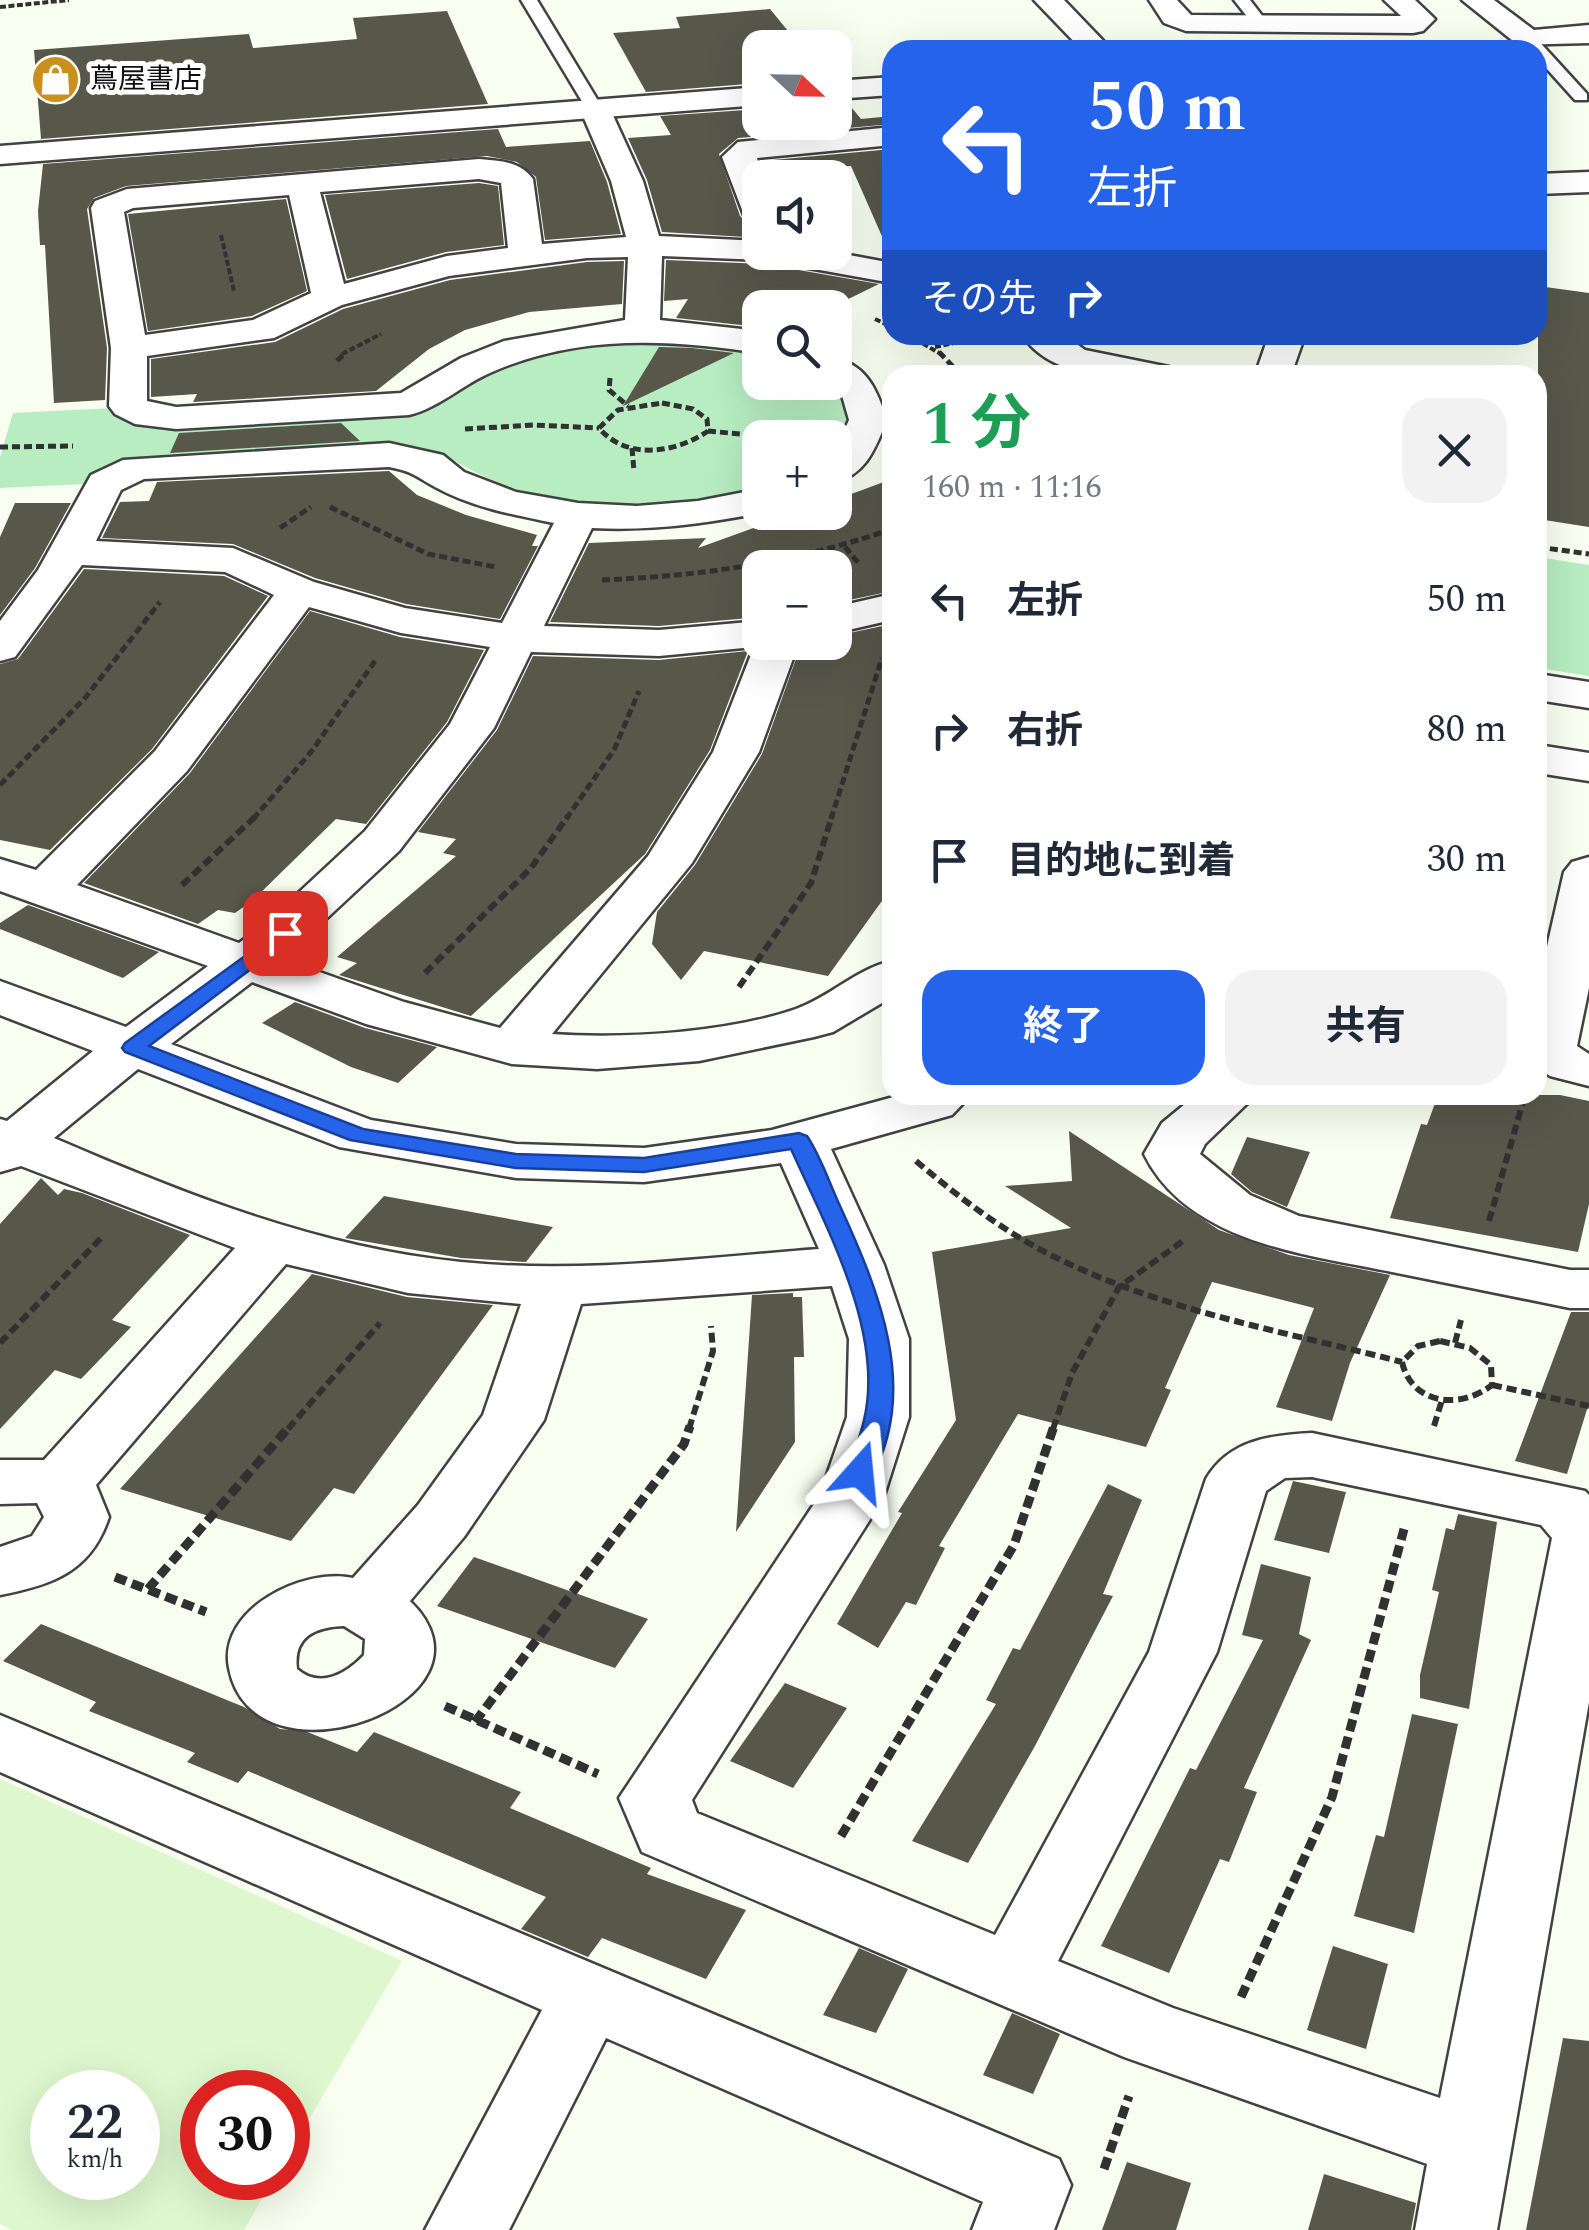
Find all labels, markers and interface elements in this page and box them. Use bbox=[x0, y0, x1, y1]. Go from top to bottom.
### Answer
north arrow bbox=[742, 30, 852, 140]
map controls bbox=[742, 30, 852, 660]
shop icon: 蔦屋書店 bbox=[29, 53, 81, 105]
text: 50 m bbox=[1087, 55, 1246, 161]
place label: 蔦屋書店 bbox=[90, 58, 202, 101]
icon: left bbox=[922, 80, 1052, 210]
text: 左折 bbox=[1087, 155, 1177, 224]
button: sound bbox=[742, 160, 852, 270]
icon: right bbox=[1056, 270, 1111, 325]
text: その先 bbox=[922, 271, 1036, 329]
button: search bbox=[742, 290, 852, 400]
text: 1 分 bbox=[922, 379, 1031, 471]
button: close bbox=[1402, 398, 1507, 503]
button: + bbox=[742, 420, 852, 530]
text: 160 m · 11:16 bbox=[922, 463, 1102, 512]
button: − bbox=[742, 550, 852, 660]
text: 50 m bbox=[1427, 571, 1507, 629]
icon: left bbox=[922, 573, 977, 628]
text: 左折 bbox=[1007, 573, 1083, 631]
text: 80 m bbox=[1427, 701, 1507, 759]
icon: right bbox=[922, 703, 977, 758]
text: 右折 bbox=[1007, 703, 1083, 761]
text: 30 m bbox=[1427, 831, 1507, 889]
icon: arrive bbox=[922, 833, 977, 888]
text: 目的地に到着 bbox=[1007, 833, 1235, 891]
pin bbox=[243, 891, 328, 976]
icon: arrive bbox=[258, 906, 313, 961]
button: 終了 bbox=[922, 970, 1205, 1085]
button: 共有 bbox=[1225, 970, 1507, 1085]
position arrow bbox=[808, 1420, 912, 1524]
speed limit sign: 30 bbox=[180, 2070, 310, 2200]
text: 22 bbox=[67, 2085, 123, 2161]
text: km/h bbox=[67, 2141, 123, 2179]

